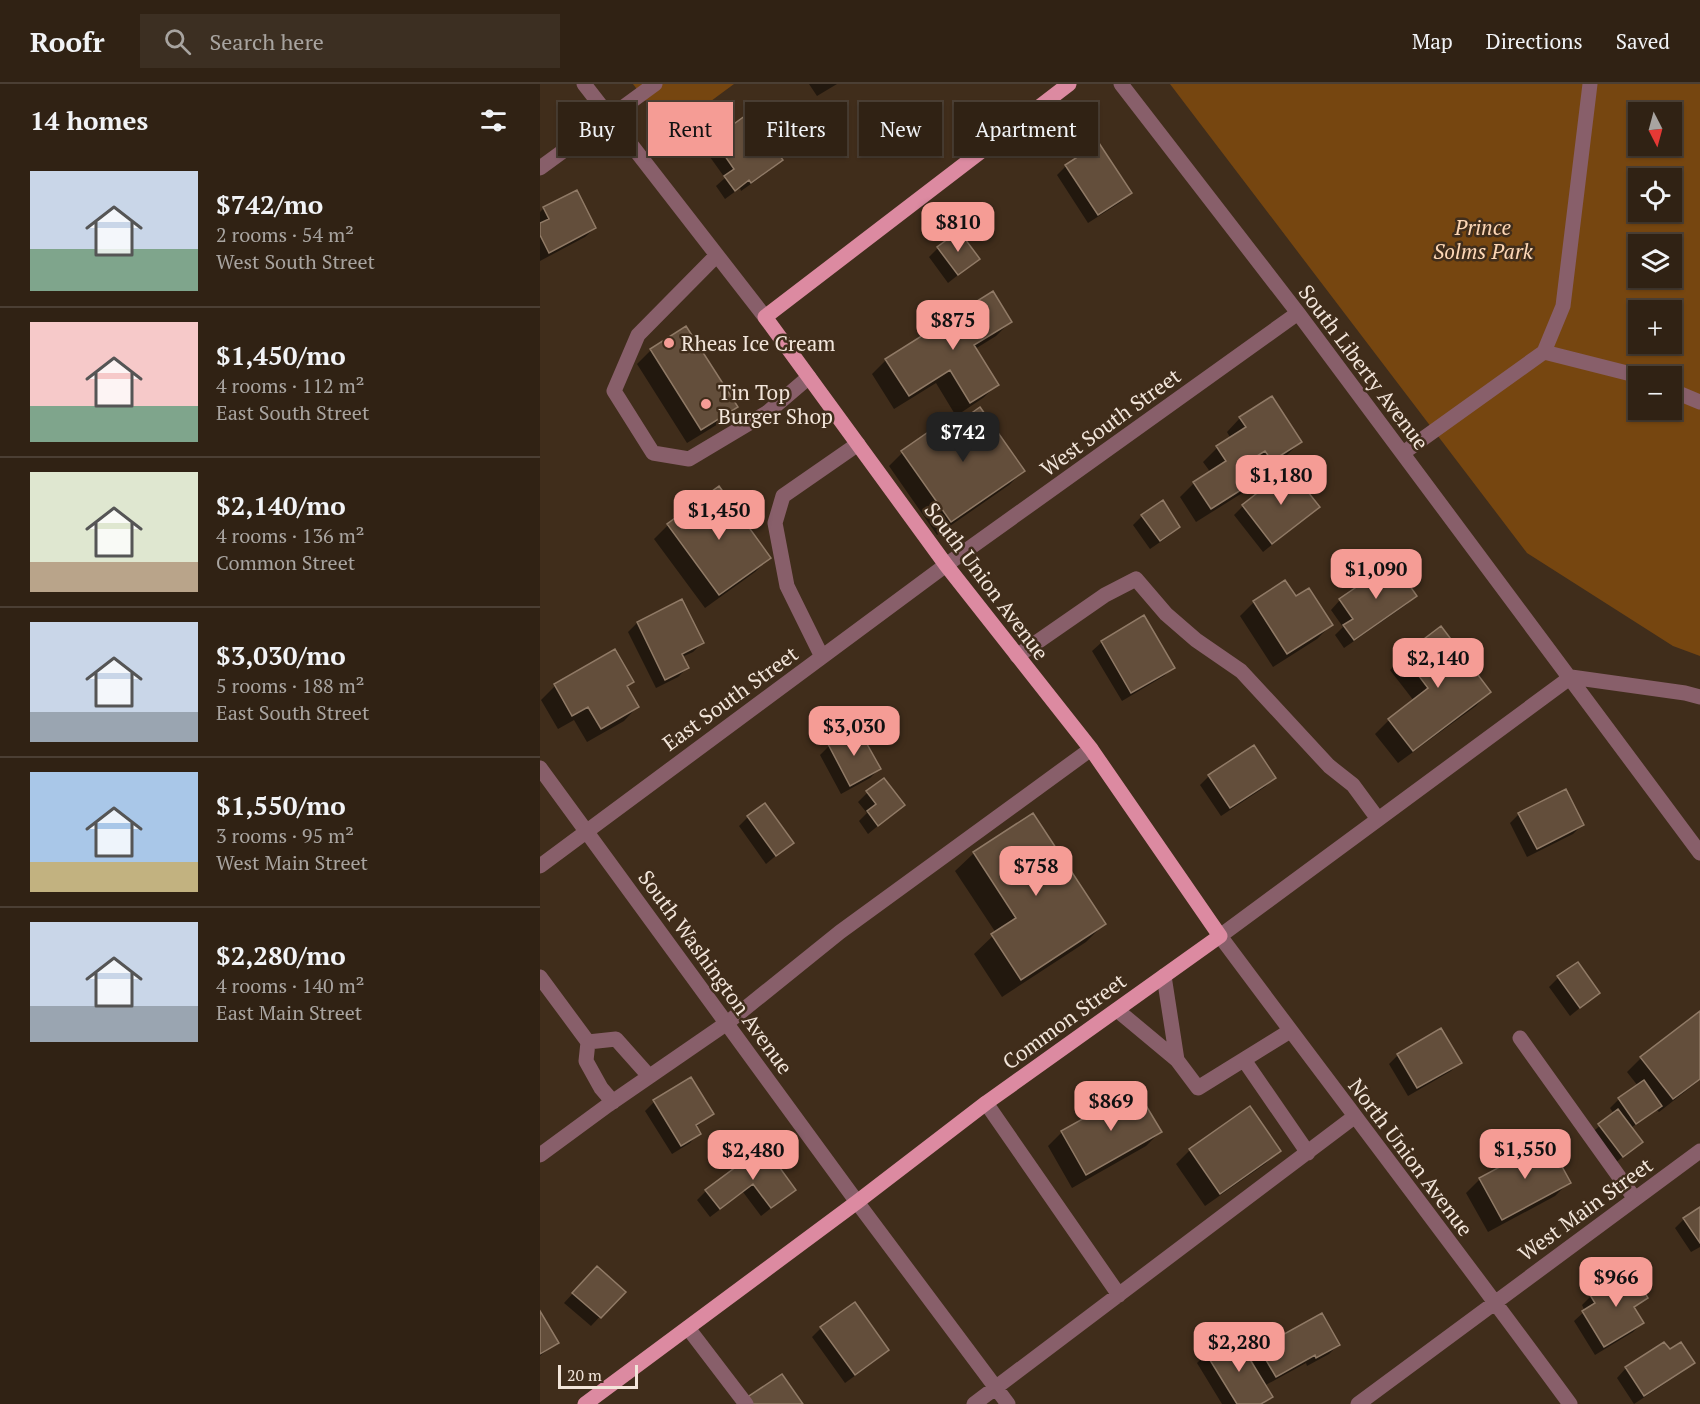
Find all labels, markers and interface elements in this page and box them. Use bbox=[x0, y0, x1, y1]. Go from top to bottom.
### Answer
search box bbox=[140, 14, 560, 68]
text: Roofr bbox=[30, 23, 104, 60]
icon: search bbox=[161, 25, 194, 58]
text: Search here bbox=[209, 27, 324, 56]
text: Map bbox=[1412, 27, 1453, 55]
text: Directions bbox=[1486, 27, 1583, 55]
text: Saved bbox=[1616, 27, 1670, 55]
chip: Buy bbox=[558, 102, 636, 156]
chip: Rent bbox=[648, 102, 733, 156]
chip: Filters bbox=[745, 102, 847, 156]
chip: New bbox=[859, 102, 942, 156]
chip: Apartment bbox=[954, 102, 1098, 156]
north arrow bbox=[1628, 102, 1682, 156]
map controls bbox=[1628, 102, 1682, 420]
text: 14 homes bbox=[30, 103, 148, 137]
icon: filters bbox=[477, 104, 510, 137]
button: locate bbox=[1628, 168, 1682, 222]
text: $742/mo bbox=[216, 187, 323, 221]
icon: home bbox=[78, 195, 150, 267]
pin: $810 bbox=[922, 202, 994, 253]
text: $810 bbox=[935, 208, 981, 235]
park label: Prince Solms Park bbox=[1433, 213, 1534, 265]
text: 2 rooms · 54 m² bbox=[216, 221, 354, 248]
button: layers bbox=[1628, 234, 1682, 288]
text: West South Street bbox=[216, 248, 375, 275]
street label: South Liberty Avenue bbox=[1293, 279, 1435, 455]
pin: $875 bbox=[917, 300, 989, 351]
button: + bbox=[1628, 300, 1682, 354]
text: $875 bbox=[930, 306, 976, 333]
place label: Rheas Ice Cream bbox=[681, 329, 835, 357]
marker: Rheas Ice Cream bbox=[662, 336, 676, 350]
text: $1,450/mo bbox=[216, 338, 346, 372]
icon: home bbox=[78, 346, 150, 418]
street label: West South Street bbox=[1034, 361, 1186, 482]
button: − bbox=[1628, 366, 1682, 420]
text: 4 rooms · 112 m² bbox=[216, 372, 364, 399]
place label: Tin Top Burger Shop bbox=[718, 378, 833, 430]
marker: Tin Top Burger Shop bbox=[699, 397, 713, 411]
text: East South Street bbox=[216, 399, 369, 426]
pin: $742 bbox=[927, 412, 999, 463]
text: $742 bbox=[940, 418, 986, 445]
pin: $1,180 bbox=[1232, 455, 1330, 506]
text: $1,180 bbox=[1250, 461, 1312, 488]
text: $2,140/mo bbox=[216, 488, 346, 522]
pin: $1,450 bbox=[670, 490, 768, 541]
icon: home bbox=[78, 496, 150, 568]
text: $1,450 bbox=[688, 496, 750, 523]
street label: South Union Avenue bbox=[918, 496, 1056, 666]
text: 4 rooms · 136 m² bbox=[216, 522, 364, 549]
text: Common Street bbox=[216, 549, 355, 576]
pin: $1,090 bbox=[1327, 549, 1425, 600]
text: $1,090 bbox=[1345, 555, 1407, 582]
text: $3,030/mo bbox=[216, 638, 346, 672]
pin: $2,140 bbox=[1389, 638, 1487, 689]
street label: East South Street bbox=[657, 639, 804, 757]
text: $2,140 bbox=[1407, 644, 1469, 671]
icon: home bbox=[78, 646, 150, 718]
text: 5 rooms · 188 m² bbox=[216, 672, 364, 699]
text: East South Street bbox=[216, 699, 369, 726]
pin: $3,030 bbox=[805, 706, 903, 757]
text: $3,030 bbox=[823, 712, 885, 739]
text: $1,550/mo bbox=[216, 788, 346, 822]
icon: home bbox=[78, 796, 150, 868]
text: 3 rooms · 95 m² bbox=[216, 822, 354, 849]
pin: $758 bbox=[1000, 846, 1072, 897]
text: West Main Street bbox=[216, 849, 368, 876]
text: $758 bbox=[1013, 852, 1059, 879]
street label: South Washington Avenue bbox=[632, 864, 800, 1080]
text: $2,280/mo bbox=[216, 938, 346, 972]
icon: home bbox=[78, 946, 150, 1018]
street label: Common Street bbox=[997, 967, 1131, 1075]
text: 4 rooms · 140 m² bbox=[216, 972, 364, 999]
text: East Main Street bbox=[216, 999, 362, 1026]
street label: North Union Avenue bbox=[1342, 1072, 1480, 1242]
pin: $869 bbox=[1075, 1081, 1147, 1132]
text: $869 bbox=[1088, 1087, 1134, 1114]
pin: $1,550 bbox=[1476, 1129, 1574, 1180]
pin: $2,480 bbox=[704, 1130, 802, 1181]
text: $1,550 bbox=[1494, 1135, 1556, 1162]
text: $2,480 bbox=[722, 1136, 784, 1163]
street label: West Main Street bbox=[1512, 1151, 1658, 1267]
pin: $966 bbox=[1580, 1257, 1652, 1308]
text: $966 bbox=[1593, 1263, 1639, 1290]
pin: $2,280 bbox=[1190, 1322, 1288, 1373]
text: $2,280 bbox=[1208, 1328, 1270, 1355]
scale bar bbox=[558, 1362, 638, 1390]
text: 20 m bbox=[567, 1364, 602, 1386]

